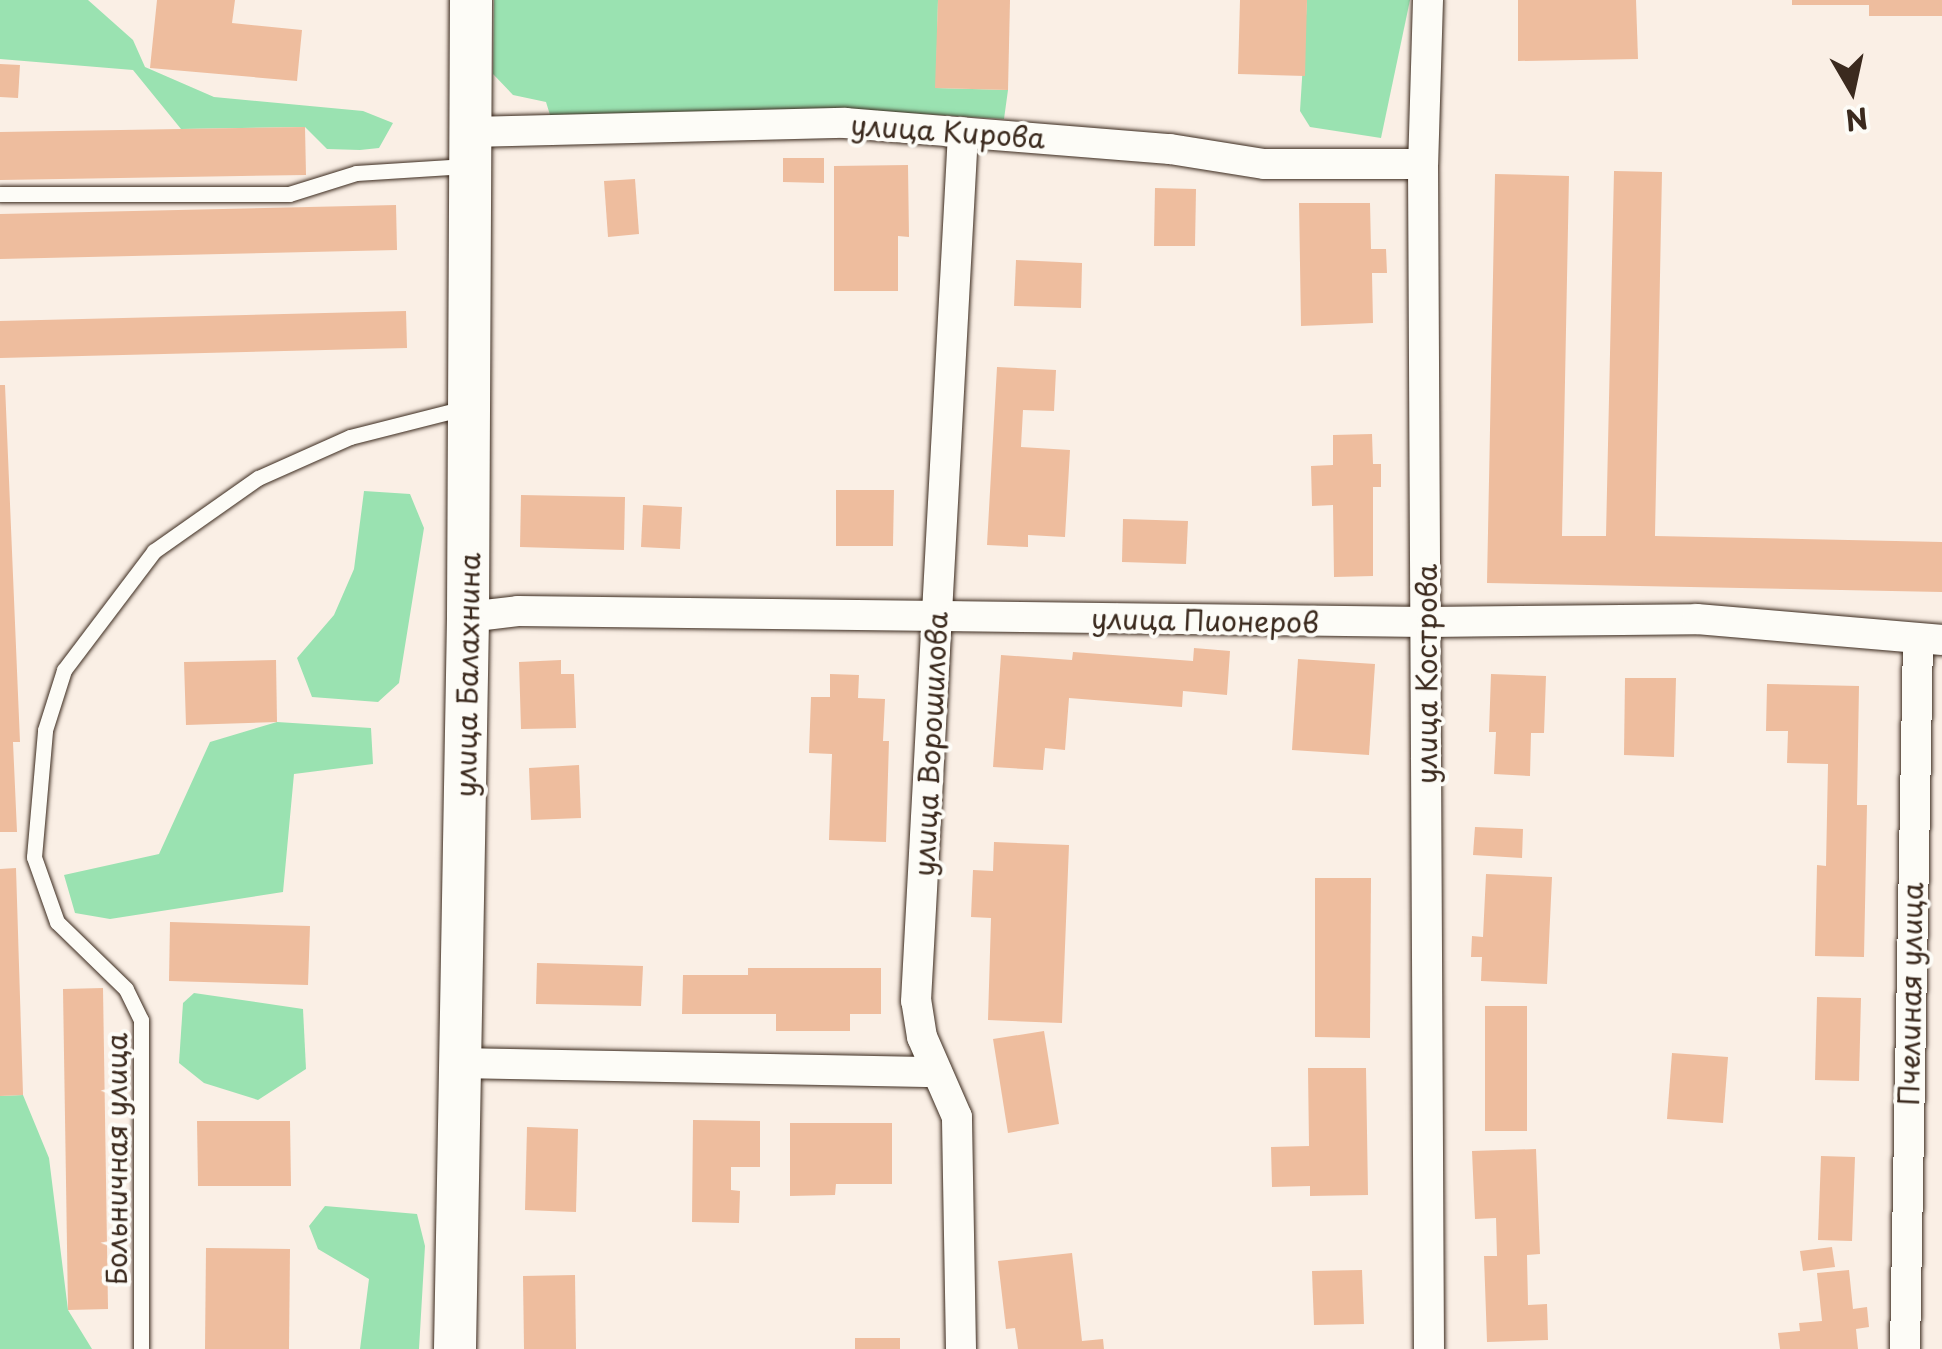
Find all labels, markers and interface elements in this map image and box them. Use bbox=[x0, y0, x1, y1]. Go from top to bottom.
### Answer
north arrow bbox=[1802, 40, 1902, 140]
text: N bbox=[1842, 97, 1871, 143]
street label: улица Кирова bbox=[849, 107, 1047, 155]
street label: улица Балахнина bbox=[448, 552, 486, 798]
street label: улица Кострова bbox=[1409, 563, 1443, 785]
street label: улица Пионеров bbox=[1091, 601, 1319, 639]
street label: улица Ворошилова bbox=[906, 610, 954, 878]
street label: Пчелиная улица bbox=[1891, 881, 1929, 1107]
street label: Больничная улица bbox=[99, 1032, 133, 1286]

